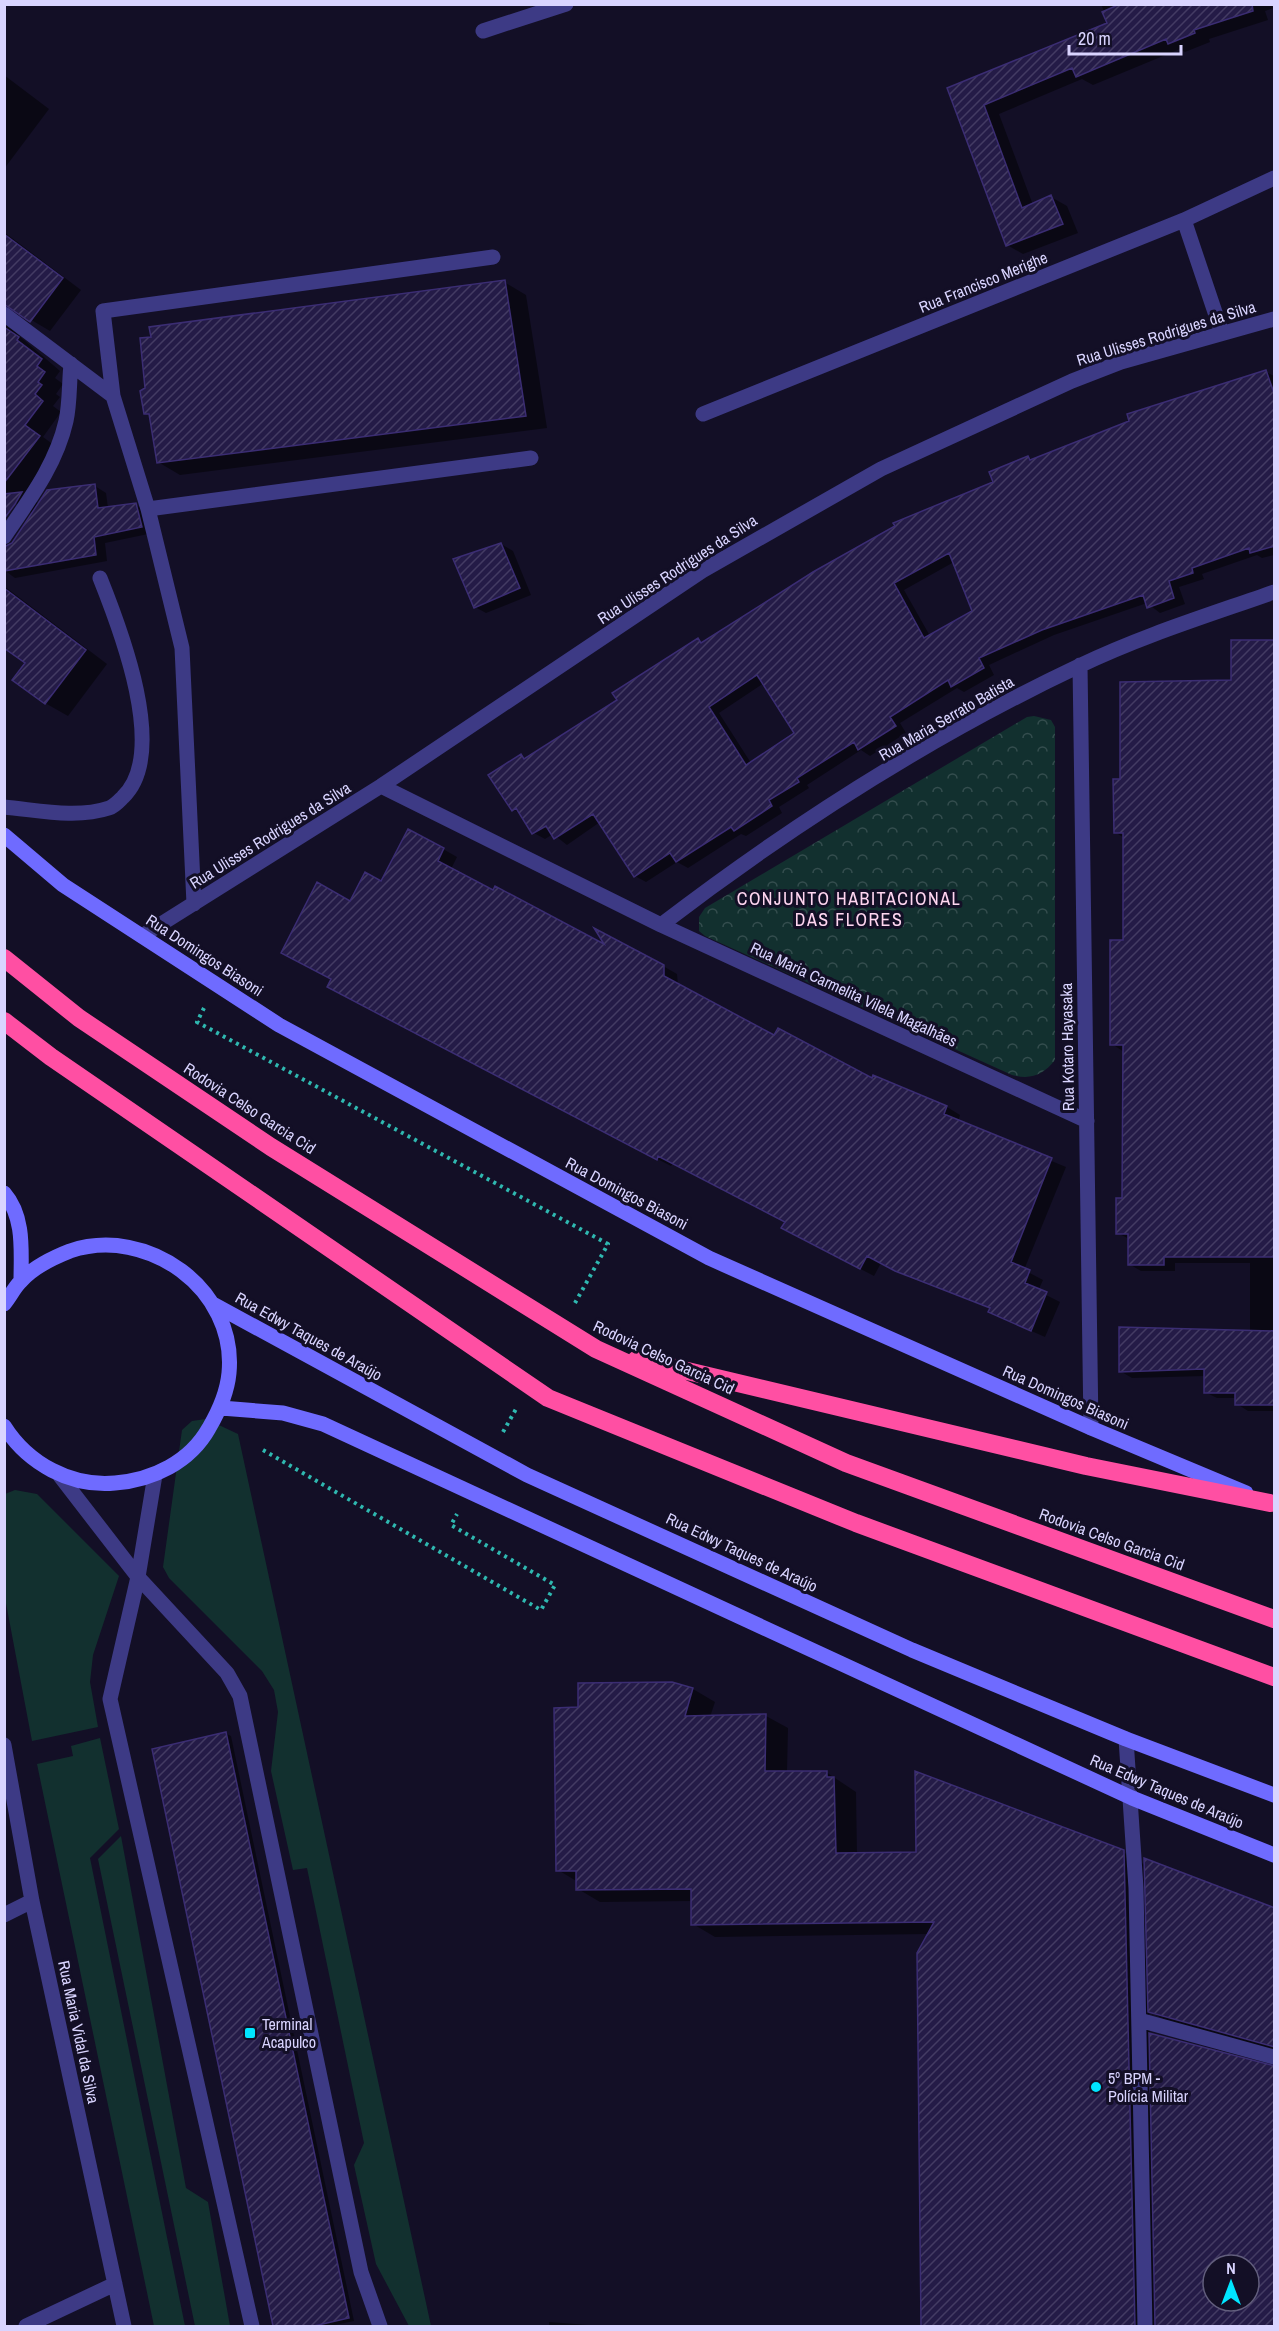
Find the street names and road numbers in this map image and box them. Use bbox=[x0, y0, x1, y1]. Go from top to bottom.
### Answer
street label: Rua Francisco Merighe bbox=[915, 246, 1051, 318]
street label: Rua Ulisses Rodrigues da Silva bbox=[1074, 295, 1259, 371]
street label: Rua Ulisses Rodrigues da Silva bbox=[593, 509, 762, 629]
street label: Rua Maria Serrato Batista bbox=[874, 670, 1018, 766]
street label: Rua Ulisses Rodrigues da Silva bbox=[185, 776, 355, 894]
street label: Rua Domingos Biasoni bbox=[142, 909, 268, 1001]
street label: Rua Maria Carmelita Vilela Magalhães bbox=[747, 936, 961, 1052]
street label: Rua Kotaro Hayasaka bbox=[1055, 982, 1079, 1111]
street label: Rodovia Celso Garcia Cid bbox=[180, 1057, 320, 1159]
street label: Rua Domingos Biasoni bbox=[562, 1151, 692, 1235]
street label: Rua Edwy Taques de Araújo bbox=[232, 1286, 386, 1386]
street label: Rodovia Celso Garcia Cid bbox=[590, 1315, 738, 1399]
street label: Rua Domingos Biasoni bbox=[1000, 1359, 1132, 1435]
street label: Rodovia Celso Garcia Cid bbox=[1036, 1502, 1188, 1576]
street label: Rua Edwy Taques de Araújo bbox=[663, 1507, 821, 1597]
street label: Rua Edwy Taques de Araújo bbox=[1087, 1749, 1247, 1833]
street label: Rua Maria Vidal da Silva bbox=[53, 1958, 105, 2106]

